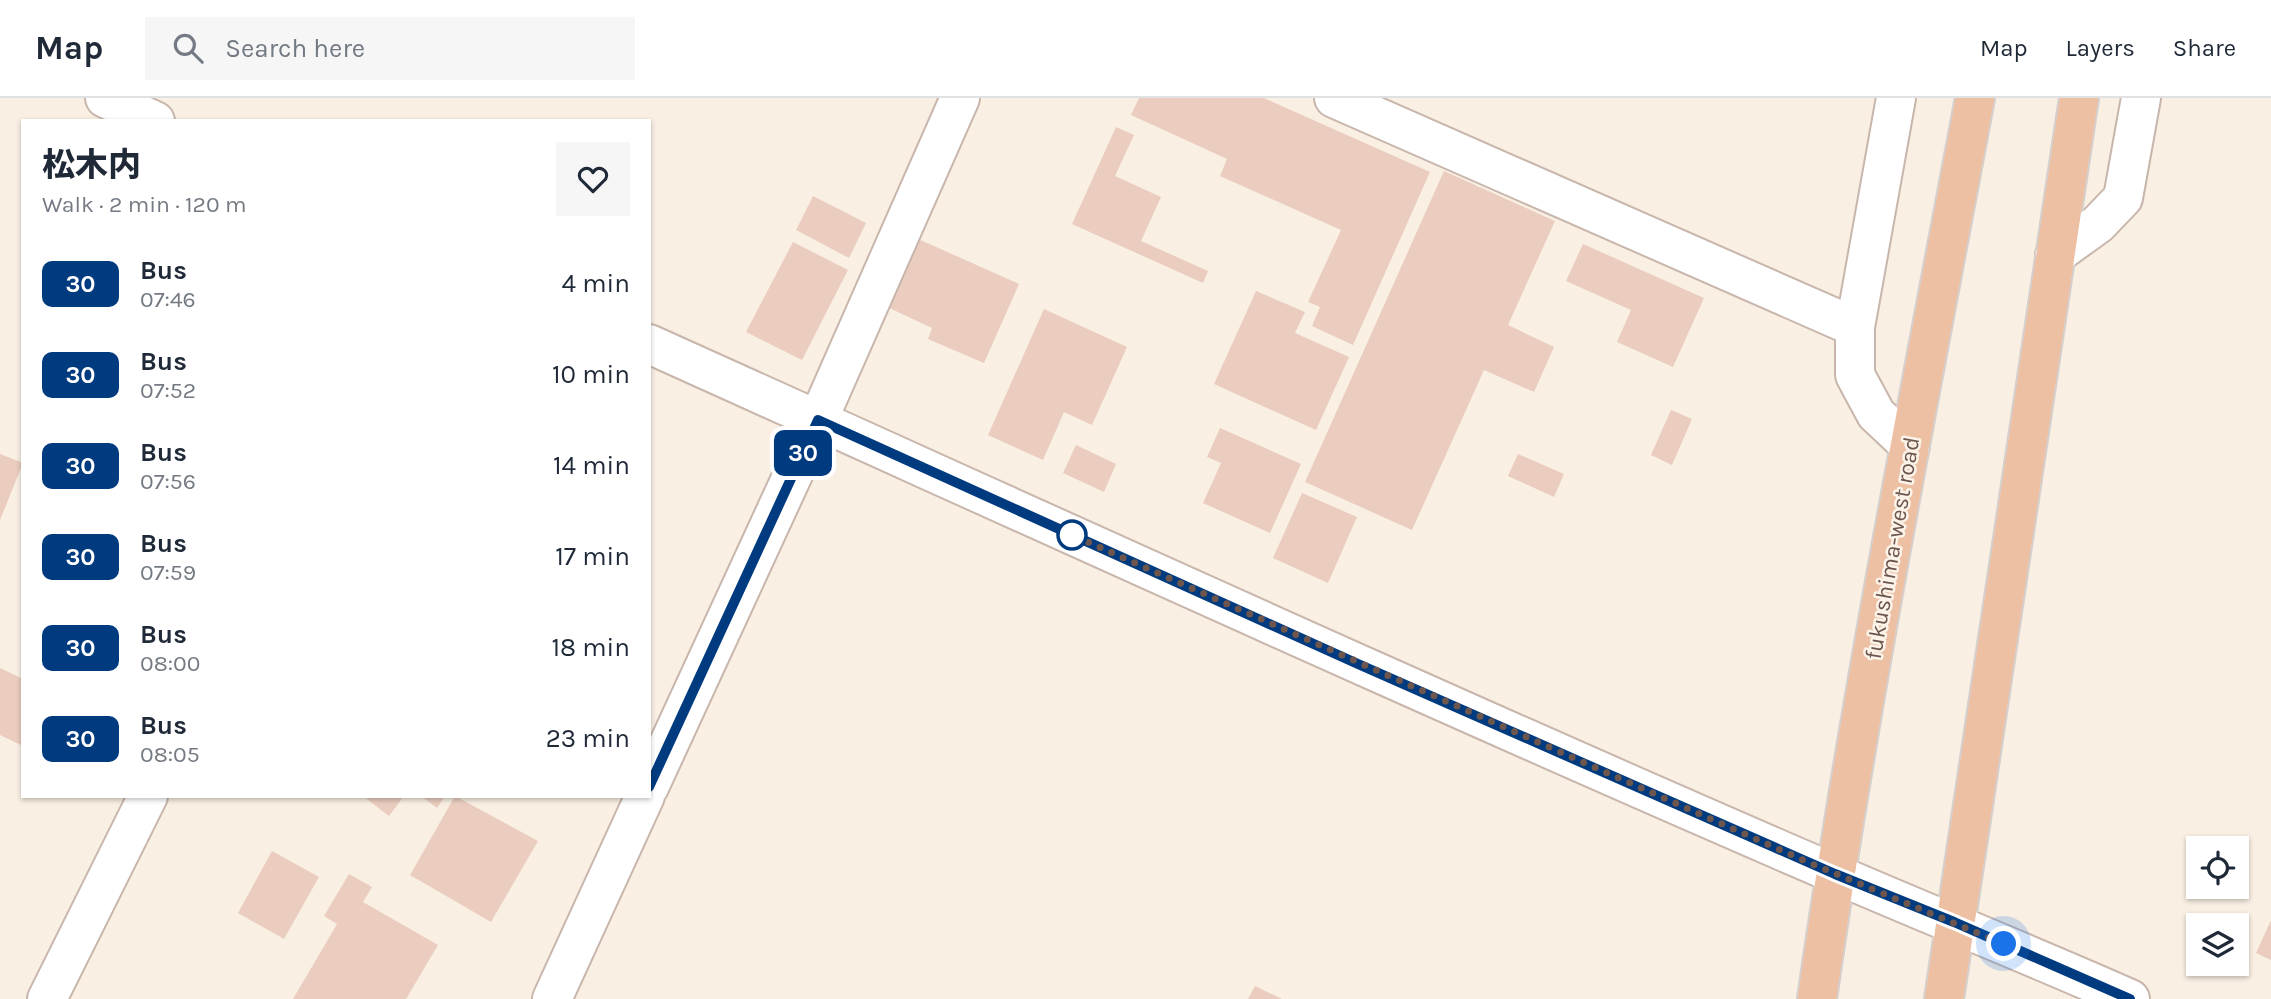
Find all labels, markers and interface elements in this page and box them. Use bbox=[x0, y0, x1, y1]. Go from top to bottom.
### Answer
search box bbox=[145, 17, 635, 80]
text: Map bbox=[35, 29, 103, 67]
icon: search bbox=[169, 29, 207, 67]
text: Search here bbox=[225, 33, 365, 64]
text: Map bbox=[1980, 34, 2028, 62]
text: Layers bbox=[2066, 34, 2135, 62]
text: Share bbox=[2173, 34, 2236, 62]
button: heart bbox=[556, 142, 630, 216]
text: 松木内 bbox=[42, 146, 141, 184]
text: Walk · 2 min · 120 m bbox=[42, 191, 247, 218]
text: Bus bbox=[140, 255, 187, 286]
text: 4 min bbox=[562, 268, 630, 299]
text: 30 bbox=[65, 270, 96, 298]
text: 07:46 bbox=[140, 286, 196, 313]
text: Bus bbox=[140, 346, 187, 377]
text: 10 min bbox=[552, 359, 630, 390]
text: 30 bbox=[65, 361, 96, 389]
text: 07:52 bbox=[140, 377, 196, 404]
line badge: 30 bbox=[772, 430, 834, 476]
street label: fukushima-west road bbox=[1860, 435, 1925, 661]
text: Bus bbox=[140, 437, 187, 468]
text: 30 bbox=[788, 439, 818, 467]
text: 14 min bbox=[553, 450, 630, 481]
text: 30 bbox=[65, 452, 96, 480]
text: 07:56 bbox=[140, 468, 196, 495]
unlabelled marker bbox=[1057, 520, 1087, 550]
text: Bus bbox=[140, 528, 187, 559]
text: 17 min bbox=[555, 541, 630, 572]
text: 30 bbox=[65, 543, 96, 571]
text: 07:59 bbox=[140, 559, 196, 586]
text: Bus bbox=[140, 619, 187, 650]
text: 18 min bbox=[551, 632, 630, 663]
text: 30 bbox=[65, 634, 96, 662]
text: 08:00 bbox=[140, 650, 200, 677]
text: Bus bbox=[140, 710, 187, 741]
text: 23 min bbox=[546, 723, 630, 754]
text: 30 bbox=[65, 725, 96, 753]
text: 08:05 bbox=[140, 741, 200, 768]
map controls bbox=[2186, 836, 2249, 976]
button: locate bbox=[2186, 836, 2249, 899]
button: layers bbox=[2186, 913, 2249, 976]
your location bbox=[1986, 926, 2021, 961]

